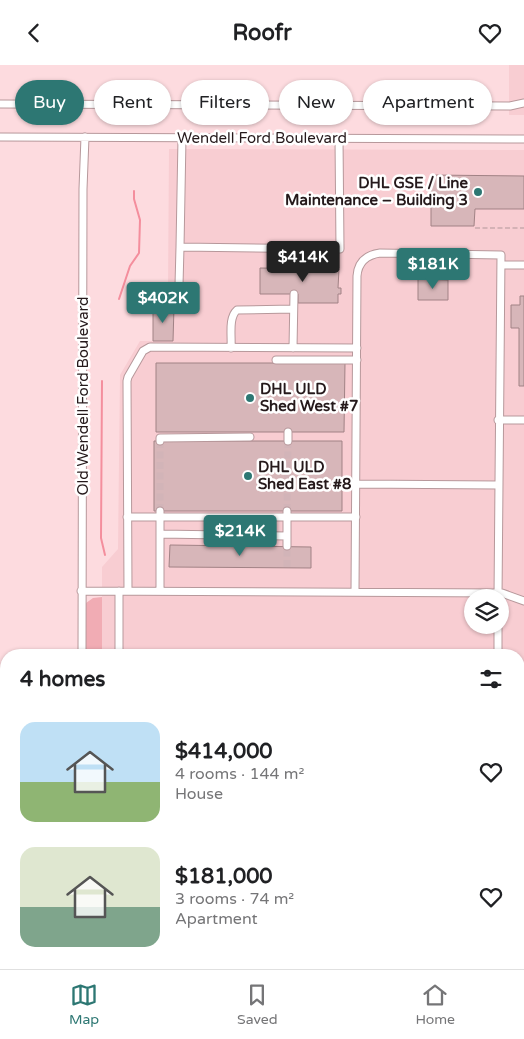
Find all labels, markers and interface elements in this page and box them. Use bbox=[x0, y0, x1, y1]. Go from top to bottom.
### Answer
icon: back bbox=[20, 19, 48, 47]
icon: heart bbox=[476, 19, 504, 47]
text: Roofr bbox=[232, 20, 292, 46]
chip: Buy bbox=[15, 80, 84, 125]
chip: Rent bbox=[94, 80, 171, 125]
chip: Filters bbox=[181, 80, 269, 125]
chip: New bbox=[279, 80, 353, 125]
chip: Apartment bbox=[363, 80, 492, 125]
street label: Wendell Ford Boulevard bbox=[177, 129, 347, 147]
place label: DHL GSE / Line Maintenance – Building 3 bbox=[285, 174, 469, 210]
marker: DHL GSE / Line Maintenance – Building 3 bbox=[472, 186, 484, 198]
pin: $414K bbox=[268, 241, 338, 283]
text: $414K bbox=[278, 247, 328, 267]
pin: $181K bbox=[398, 247, 468, 290]
text: $181K bbox=[408, 254, 458, 274]
pin: $402K bbox=[128, 281, 198, 324]
text: $402K bbox=[138, 288, 188, 308]
street label: Old Wendell Ford Boulevard bbox=[74, 296, 92, 496]
place label: DHL ULD Shed West #7 bbox=[260, 380, 358, 415]
marker: DHL ULD Shed West #7 bbox=[244, 392, 256, 404]
place label: DHL ULD Shed East #8 bbox=[258, 458, 352, 493]
marker: DHL ULD Shed East #8 bbox=[242, 470, 254, 482]
pin: $214K bbox=[205, 515, 275, 557]
text: $214K bbox=[215, 521, 265, 541]
map controls bbox=[464, 589, 509, 634]
button: layers bbox=[464, 589, 509, 634]
icon: filters bbox=[477, 665, 505, 693]
text: 4 homes bbox=[20, 667, 105, 692]
text: $414,000 bbox=[175, 739, 273, 764]
icon: home bbox=[60, 742, 120, 802]
icon: heart bbox=[477, 758, 505, 786]
text: 4 rooms · 144 m² bbox=[175, 764, 304, 784]
text: House bbox=[175, 784, 223, 804]
text: $181,000 bbox=[175, 864, 273, 889]
icon: home bbox=[60, 867, 120, 927]
icon: heart bbox=[477, 883, 505, 911]
text: 3 rooms · 74 m² bbox=[175, 889, 294, 909]
text: Apartment bbox=[175, 909, 258, 929]
tab: Map bbox=[69, 981, 99, 1028]
tab: Saved bbox=[237, 981, 278, 1028]
tab: Home bbox=[415, 981, 455, 1028]

